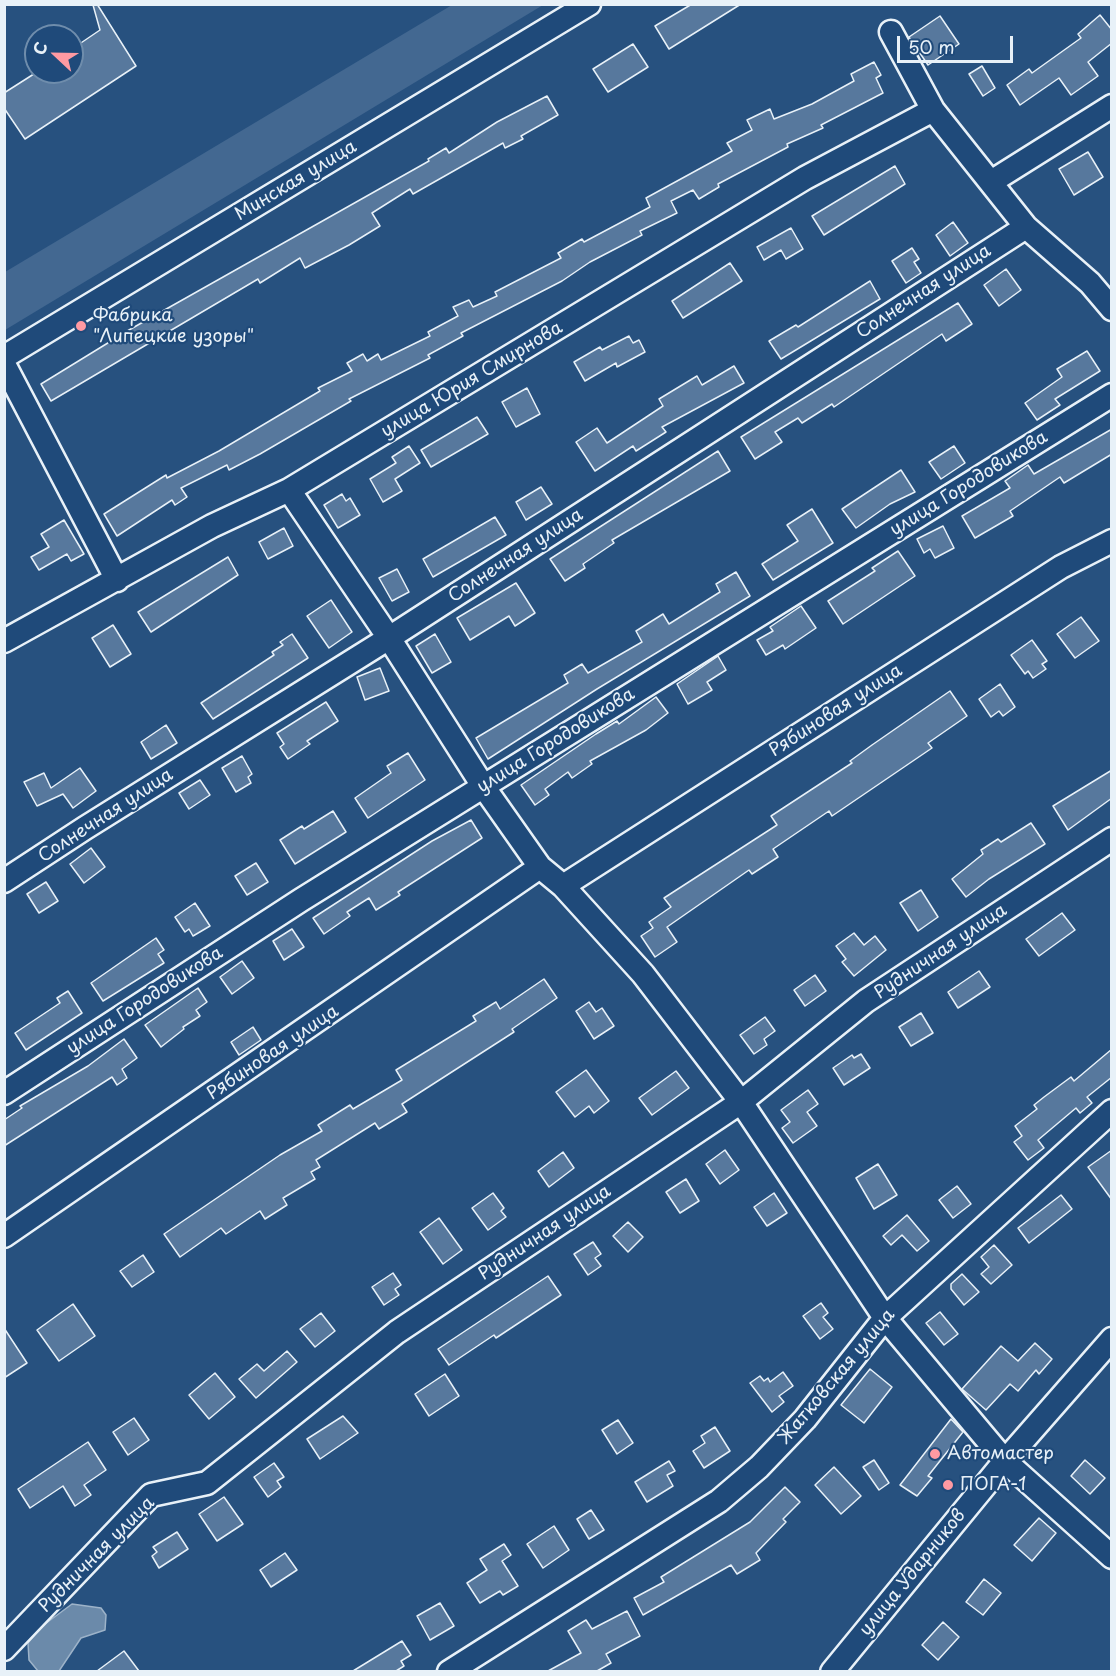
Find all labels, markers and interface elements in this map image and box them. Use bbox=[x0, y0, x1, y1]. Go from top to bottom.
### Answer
north arrow bbox=[24, 24, 84, 84]
scale bar bbox=[900, 24, 1016, 62]
text: 50 m bbox=[908, 33, 955, 60]
text: С bbox=[26, 38, 53, 58]
street label: Минская улица bbox=[231, 136, 361, 226]
street label: Солнечная улица bbox=[853, 240, 995, 344]
place label: Фабрика "Липецкие узоры" bbox=[93, 305, 254, 348]
street label: улица Юрия Смирнова bbox=[377, 317, 567, 443]
marker: Фабрика "Липецкие узоры" bbox=[74, 319, 88, 333]
street label: улица Городовикова bbox=[886, 427, 1052, 541]
street label: Солнечная улица bbox=[445, 504, 587, 608]
street label: Рябиновая улица bbox=[766, 660, 906, 762]
street label: улица Городовикова bbox=[473, 684, 639, 798]
street label: Солнечная улица bbox=[35, 764, 177, 868]
street label: Рудничная улица bbox=[871, 900, 1011, 1004]
street label: улица Городовикова bbox=[63, 942, 227, 1060]
street label: Рябиновая улица bbox=[203, 1001, 343, 1105]
street label: Рудничная улица bbox=[475, 1181, 615, 1285]
street label: Жатковская улица bbox=[774, 1305, 900, 1449]
place label: Автомастер bbox=[947, 1443, 1054, 1465]
marker: Автомастер bbox=[928, 1447, 942, 1461]
place label: ПОГА-1 bbox=[960, 1474, 1026, 1496]
marker: ПОГА-1 bbox=[941, 1478, 955, 1492]
street label: Рудничная улица bbox=[35, 1493, 159, 1617]
street label: улица Ударников bbox=[855, 1505, 971, 1641]

